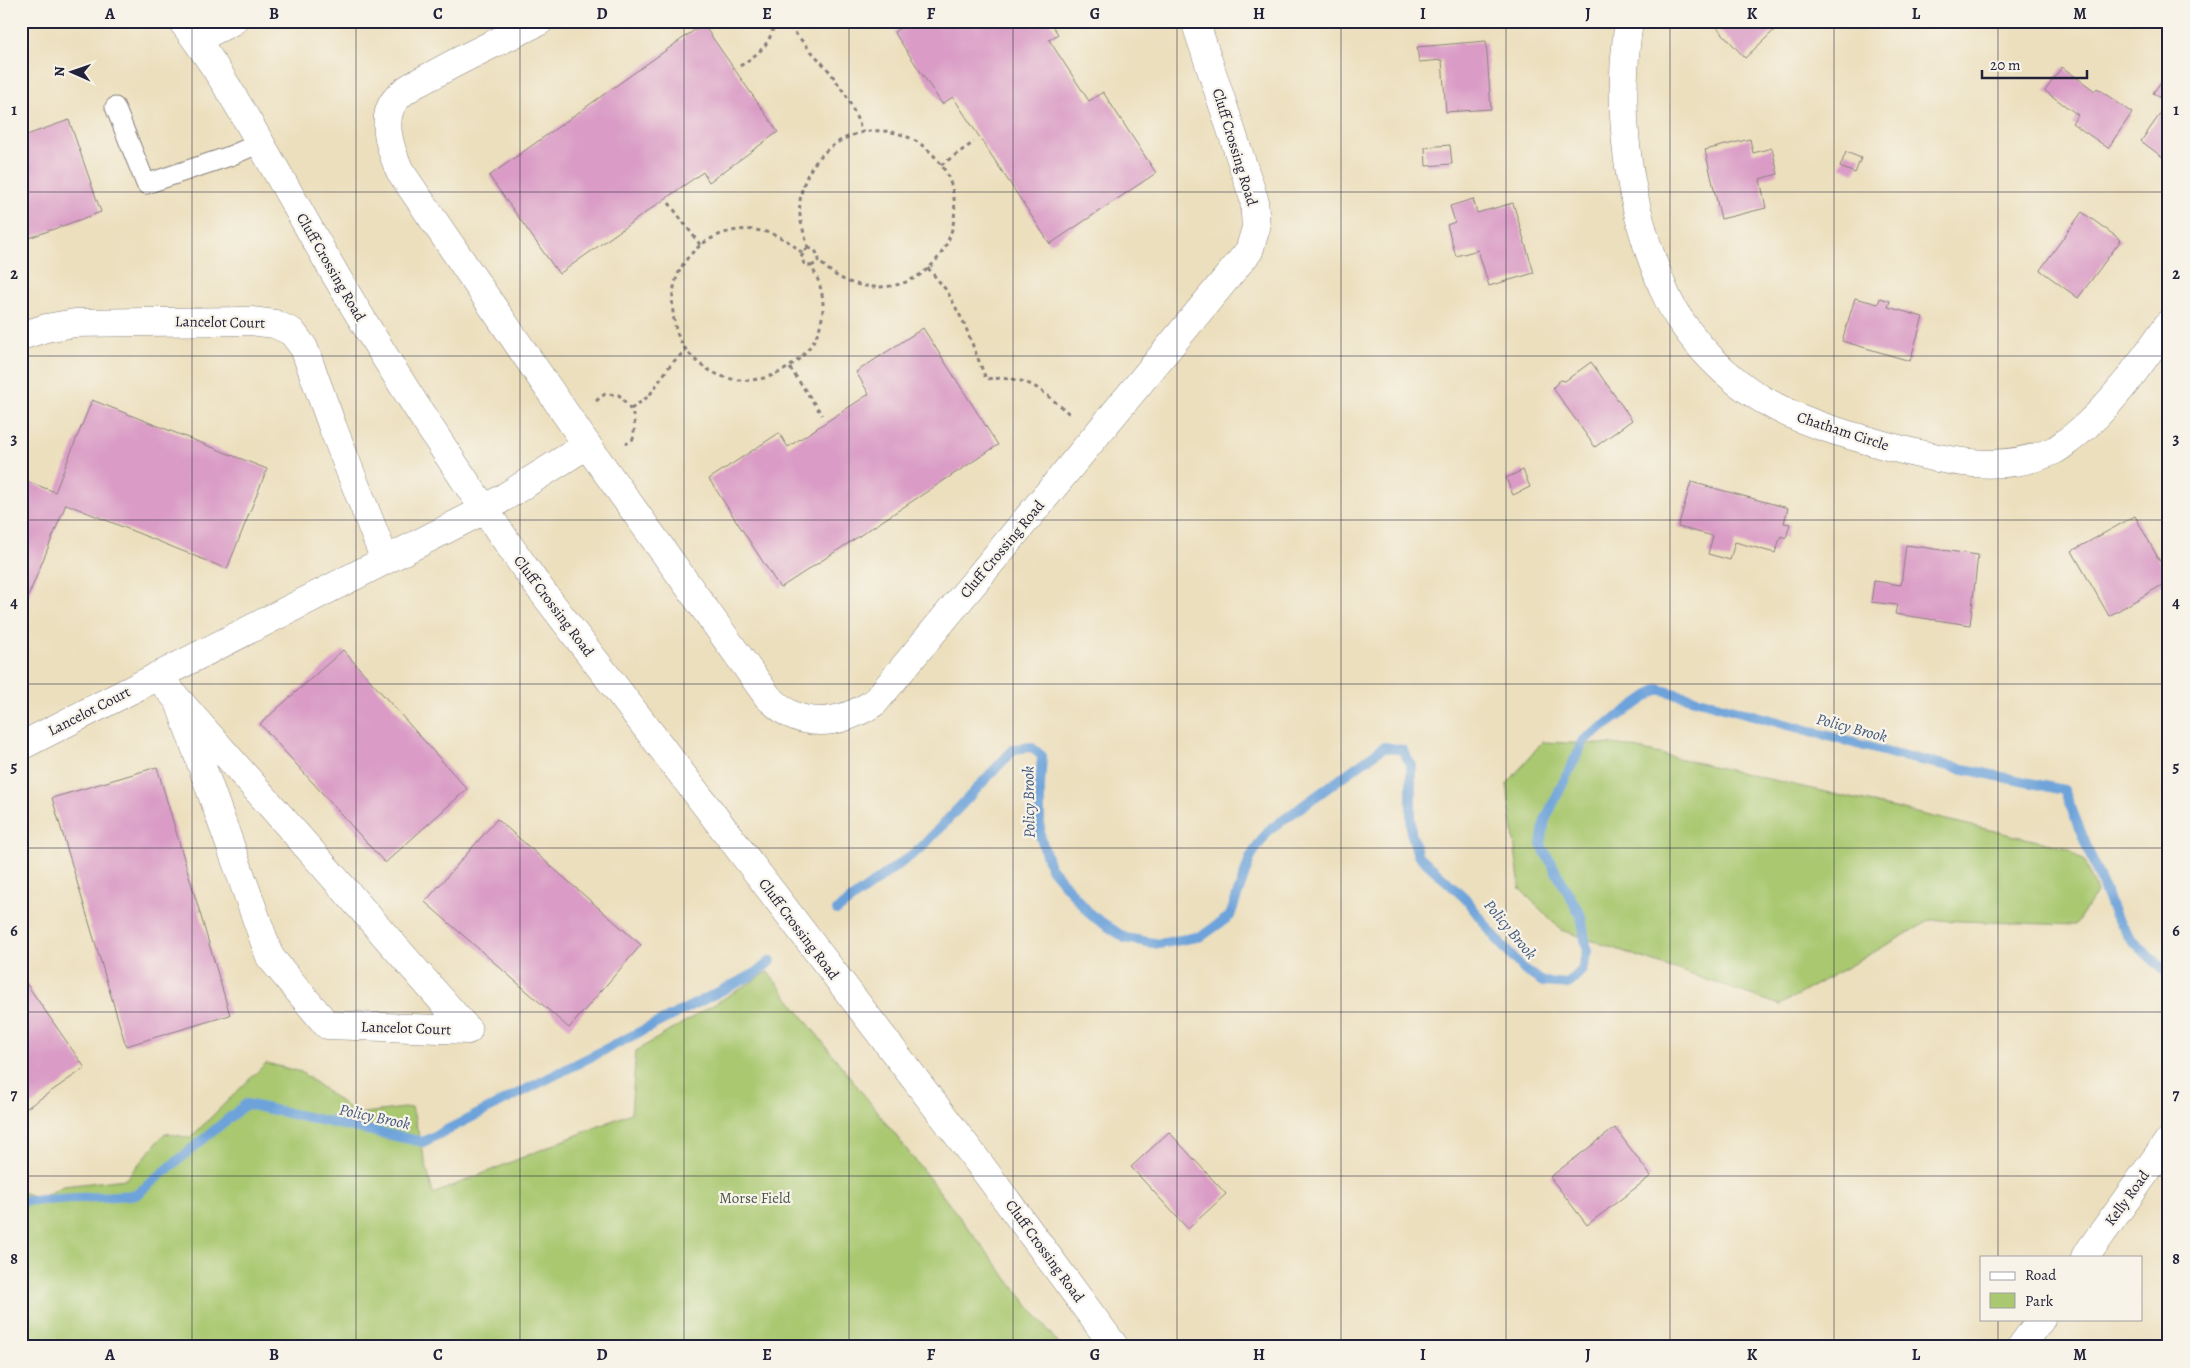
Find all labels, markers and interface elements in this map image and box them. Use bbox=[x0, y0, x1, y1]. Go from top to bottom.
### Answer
text: A bbox=[104, 3, 116, 25]
text: B bbox=[269, 3, 279, 25]
text: C bbox=[433, 3, 443, 25]
text: D bbox=[596, 3, 608, 25]
text: E bbox=[762, 3, 772, 25]
text: F bbox=[927, 3, 936, 25]
text: G bbox=[1090, 3, 1100, 25]
text: H bbox=[1253, 3, 1265, 25]
text: I bbox=[1420, 3, 1426, 25]
text: J bbox=[1585, 3, 1591, 25]
text: K bbox=[1747, 3, 1758, 25]
text: L bbox=[1912, 3, 1921, 25]
text: M bbox=[2073, 3, 2087, 25]
north arrow bbox=[48, 48, 98, 98]
scale bar bbox=[1982, 48, 2088, 80]
text: 20 m bbox=[1990, 55, 2021, 75]
text: N bbox=[50, 66, 69, 77]
street label: Cluff Crossing Road bbox=[1208, 86, 1263, 209]
text: 1 bbox=[11, 99, 17, 121]
text: 1 bbox=[2173, 99, 2179, 121]
street label: Cluff Crossing Road bbox=[292, 209, 371, 326]
text: 2 bbox=[10, 263, 18, 285]
text: 2 bbox=[2172, 263, 2180, 285]
street label: Lancelot Court bbox=[175, 311, 265, 333]
street label: Chatham Circle bbox=[1795, 407, 1892, 455]
text: 3 bbox=[11, 428, 18, 450]
text: 3 bbox=[2173, 428, 2180, 450]
street label: Cluff Crossing Road bbox=[955, 495, 1049, 602]
street label: Cluff Crossing Road bbox=[509, 551, 599, 661]
text: 4 bbox=[10, 592, 18, 614]
text: 4 bbox=[2172, 592, 2180, 614]
street label: Lancelot Court bbox=[44, 682, 134, 740]
water label: Policy Brook bbox=[1814, 708, 1889, 748]
text: 5 bbox=[11, 756, 18, 778]
text: 5 bbox=[2173, 756, 2180, 778]
water label: Policy Brook bbox=[1017, 766, 1041, 838]
street label: Cluff Crossing Road bbox=[754, 874, 844, 984]
water label: Policy Brook bbox=[1479, 895, 1542, 964]
text: 6 bbox=[10, 920, 18, 942]
text: 6 bbox=[2172, 920, 2180, 942]
street label: Lancelot Court bbox=[361, 1016, 451, 1040]
text: 7 bbox=[11, 1084, 18, 1106]
text: 7 bbox=[2173, 1084, 2180, 1106]
water label: Policy Brook bbox=[337, 1099, 412, 1135]
street label: Kelly Road bbox=[2100, 1166, 2154, 1230]
park label: Morse Field bbox=[719, 1188, 792, 1208]
street label: Cluff Crossing Road bbox=[1001, 1196, 1089, 1307]
text: 8 bbox=[10, 1248, 18, 1270]
text: 8 bbox=[2172, 1248, 2180, 1270]
legend bbox=[1980, 1256, 2142, 1320]
text: Road bbox=[2025, 1265, 2057, 1285]
text: Park bbox=[2025, 1291, 2054, 1311]
text: A bbox=[104, 1344, 116, 1366]
text: B bbox=[269, 1344, 279, 1366]
text: C bbox=[433, 1344, 443, 1366]
text: D bbox=[596, 1344, 608, 1366]
text: E bbox=[762, 1344, 772, 1366]
text: F bbox=[927, 1344, 936, 1366]
text: G bbox=[1090, 1344, 1100, 1366]
text: H bbox=[1253, 1344, 1265, 1366]
text: I bbox=[1420, 1344, 1426, 1366]
text: J bbox=[1585, 1344, 1591, 1366]
text: K bbox=[1747, 1344, 1758, 1366]
text: L bbox=[1912, 1344, 1921, 1366]
text: M bbox=[2073, 1344, 2087, 1366]

